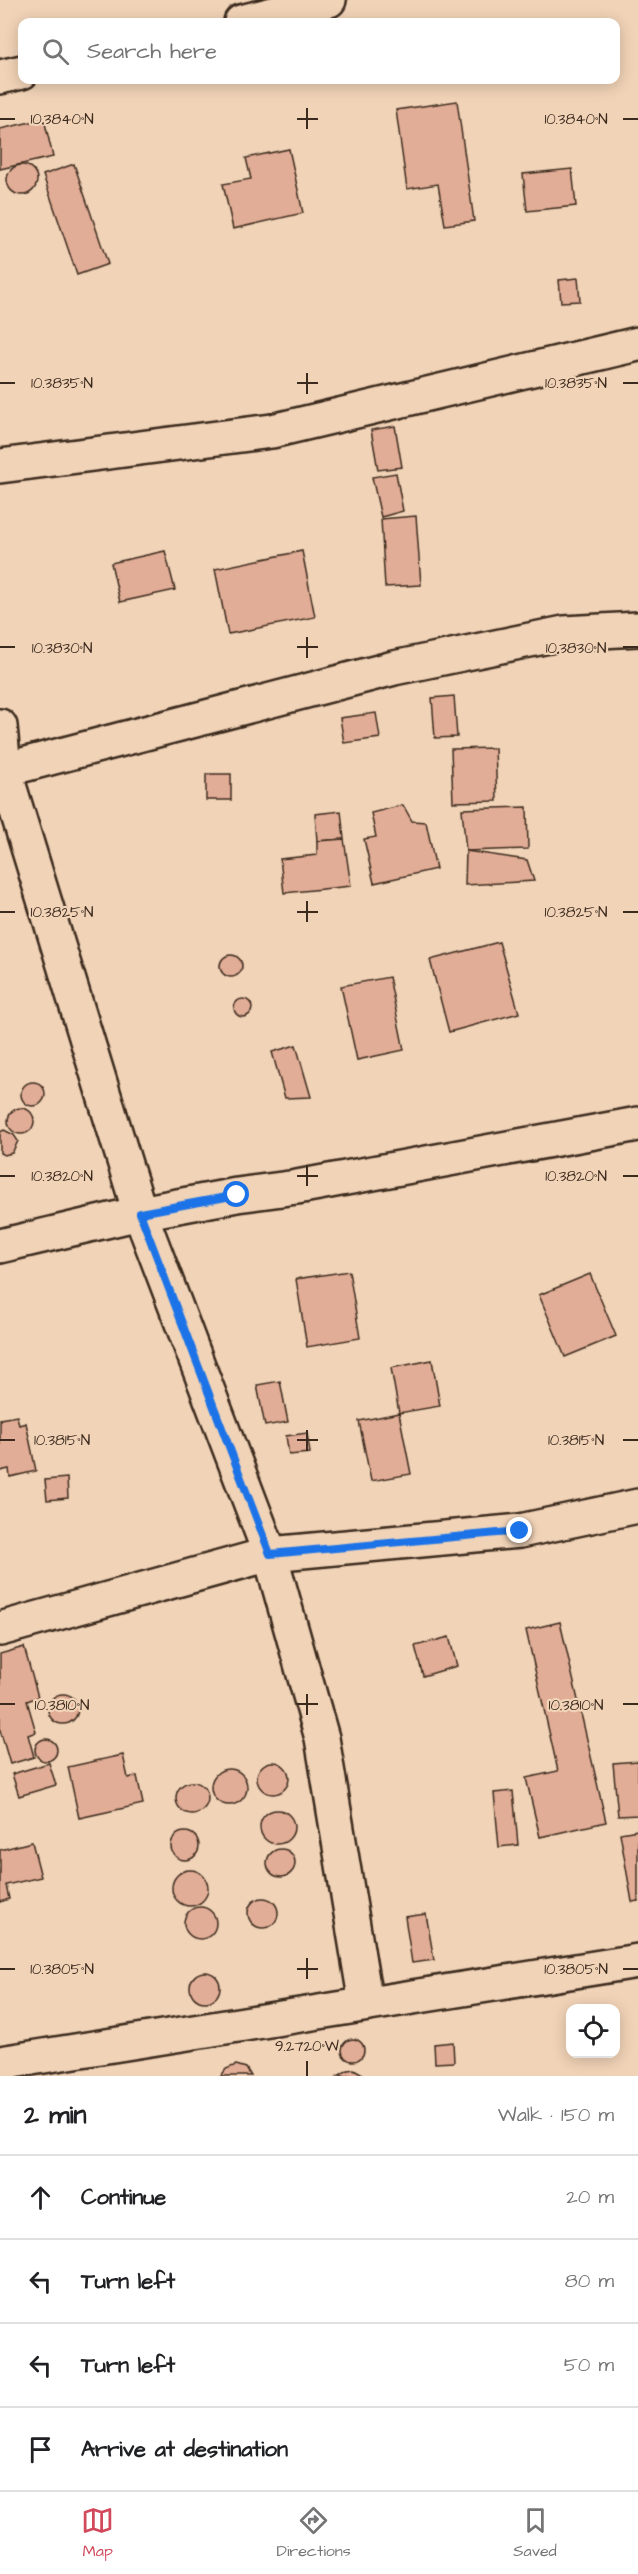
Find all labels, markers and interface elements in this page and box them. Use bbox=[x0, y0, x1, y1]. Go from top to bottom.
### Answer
search box bbox=[18, 18, 620, 84]
icon: search bbox=[39, 35, 72, 68]
text: Search here bbox=[87, 36, 217, 67]
text: 10.3840°N bbox=[30, 109, 94, 130]
text: 10.3840°N bbox=[544, 109, 608, 130]
text: 10.3835°N bbox=[31, 373, 93, 394]
text: 10.3835°N bbox=[545, 373, 607, 394]
text: 10.3830°N bbox=[32, 638, 92, 659]
text: 10.3830°N bbox=[546, 638, 606, 659]
text: 10.3825°N bbox=[31, 902, 93, 923]
text: 10.3825°N bbox=[545, 902, 607, 923]
text: 10.3820°N bbox=[31, 1166, 93, 1187]
text: 10.3820°N bbox=[545, 1166, 607, 1187]
route start bbox=[223, 1181, 249, 1207]
text: 10.3815°N bbox=[34, 1430, 90, 1451]
text: 10.3815°N bbox=[548, 1430, 604, 1451]
route end bbox=[506, 1517, 532, 1543]
text: 10.3810°N bbox=[35, 1695, 89, 1716]
text: 10.3810°N bbox=[549, 1695, 603, 1716]
text: 10.3805°N bbox=[30, 1959, 94, 1980]
text: 10.3805°N bbox=[544, 1959, 608, 1980]
map controls bbox=[566, 2004, 620, 2058]
button: locate bbox=[566, 2004, 620, 2058]
text: 9.2720°W bbox=[275, 2036, 339, 2057]
text: 2 min bbox=[24, 2097, 86, 2133]
text: Walk · 150 m bbox=[498, 2101, 614, 2129]
icon: ahead bbox=[24, 2181, 57, 2214]
text: Continue bbox=[81, 2182, 166, 2213]
text: 20 m bbox=[566, 2183, 614, 2211]
icon: left bbox=[24, 2265, 57, 2298]
text: Turn left bbox=[81, 2266, 175, 2297]
text: 80 m bbox=[565, 2267, 614, 2295]
icon: left bbox=[24, 2349, 57, 2382]
text: Turn left bbox=[81, 2350, 175, 2381]
text: 50 m bbox=[564, 2351, 614, 2379]
icon: arrive bbox=[24, 2433, 57, 2466]
text: Arrive at destination bbox=[81, 2434, 288, 2465]
tab: Map bbox=[81, 2504, 114, 2562]
tab: Directions bbox=[277, 2504, 351, 2562]
tab: Saved bbox=[513, 2504, 557, 2562]

